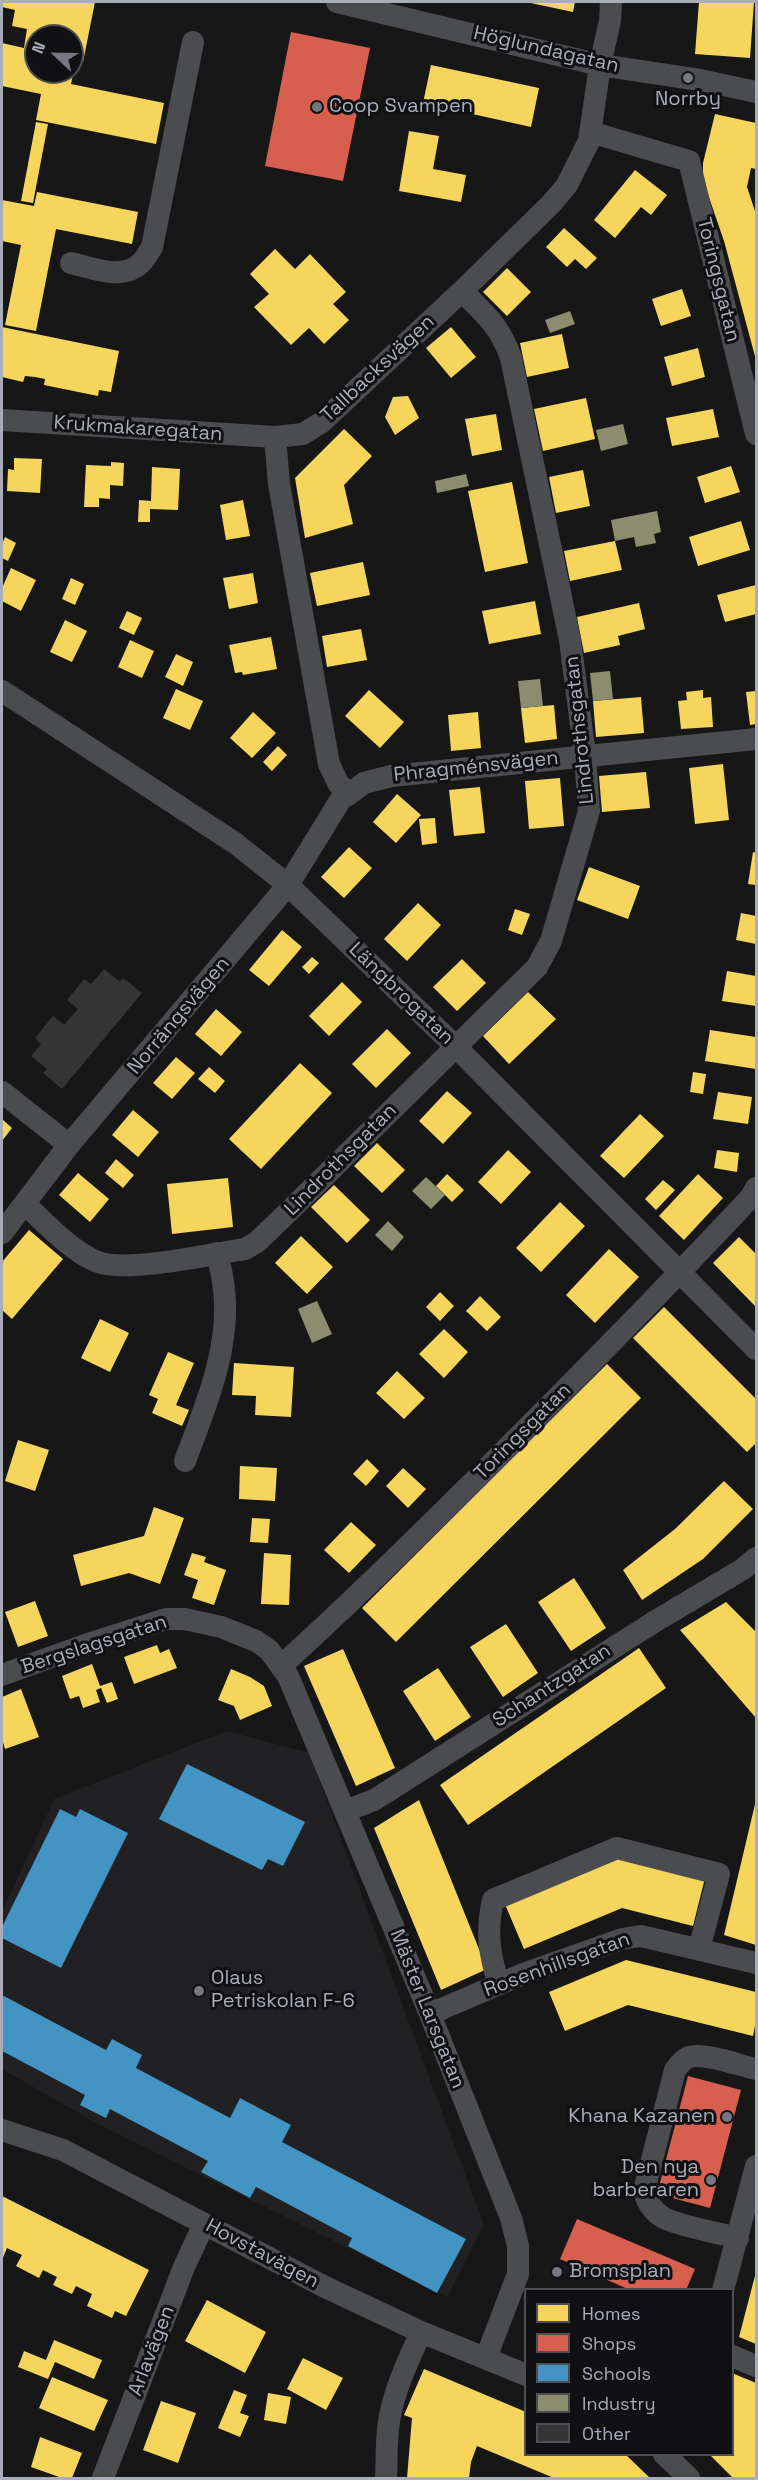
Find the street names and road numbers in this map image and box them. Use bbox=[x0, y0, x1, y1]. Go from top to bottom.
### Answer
street label: Höglundagatan bbox=[471, 22, 621, 78]
street label: Toringsgatan bbox=[691, 216, 745, 344]
street label: Tallbacksvägen bbox=[316, 310, 440, 428]
street label: Krukmakaregatan bbox=[53, 411, 223, 447]
street label: Lindrothsgatan bbox=[560, 655, 600, 805]
street label: Phragménsvägen bbox=[392, 746, 560, 788]
street label: Längbrogatan bbox=[344, 938, 458, 1050]
street label: Norrängsvägen bbox=[123, 952, 235, 1080]
street label: Lindrothsgatan bbox=[280, 1099, 402, 1221]
street label: Toringsgatan bbox=[470, 1379, 576, 1485]
street label: Bergslagsgatan bbox=[18, 1610, 170, 1680]
street label: Schantzgatan bbox=[489, 1639, 615, 1733]
street label: Mäster Larsgatan bbox=[384, 1926, 470, 2092]
street label: Rosenhillsgatan bbox=[481, 1927, 633, 2003]
street label: Hovstavägen bbox=[201, 2214, 323, 2294]
street label: Arlavägen bbox=[124, 2303, 180, 2399]

